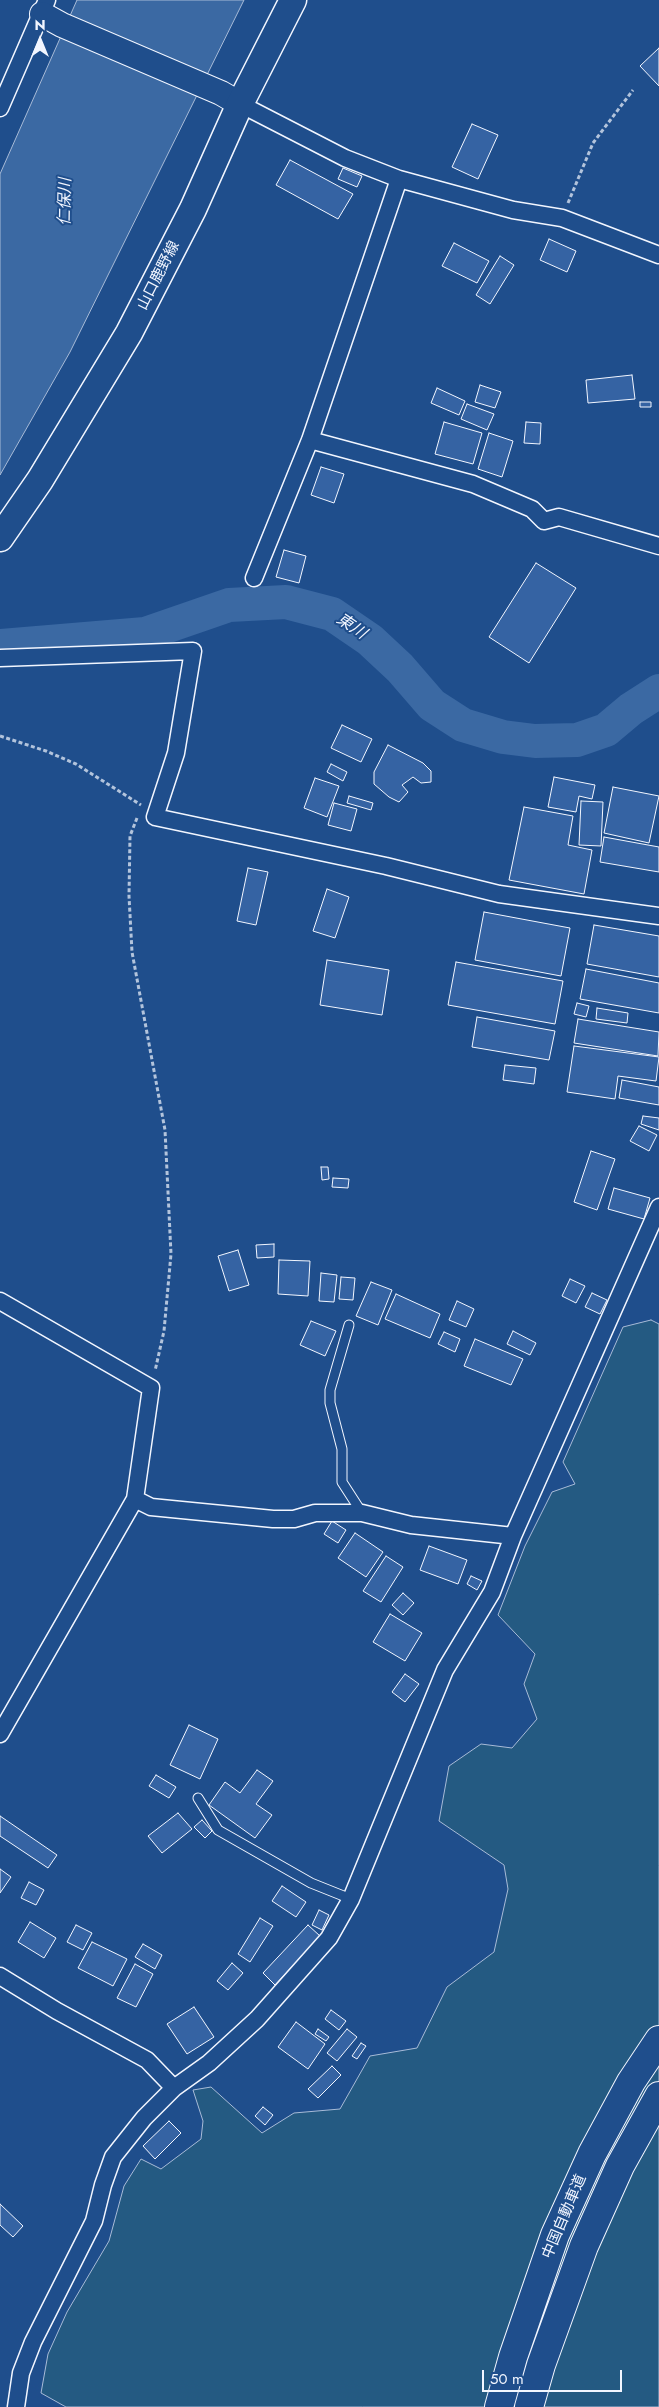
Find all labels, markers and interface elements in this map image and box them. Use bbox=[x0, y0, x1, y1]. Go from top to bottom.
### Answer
north arrow bbox=[15, 15, 65, 65]
text: N bbox=[34, 15, 46, 35]
water label: 仁保川 bbox=[56, 178, 76, 226]
street label: 山口鹿野線 bbox=[134, 239, 184, 313]
water label: 東川 bbox=[332, 610, 370, 644]
street label: 中国自動車道 bbox=[539, 2172, 591, 2262]
scale bar bbox=[484, 2360, 624, 2392]
text: 50 m bbox=[490, 2368, 524, 2390]

